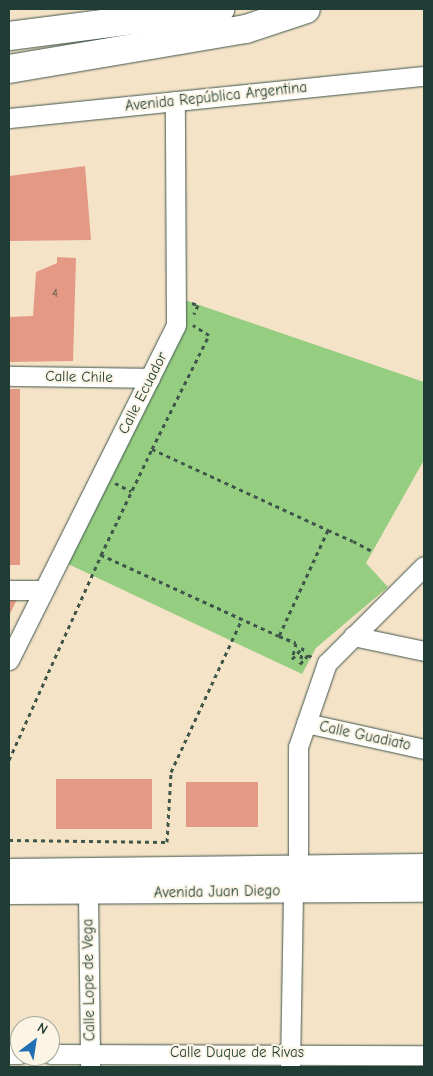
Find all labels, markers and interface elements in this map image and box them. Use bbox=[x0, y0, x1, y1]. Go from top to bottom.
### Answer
street label: Avenida República Argentina bbox=[124, 78, 308, 116]
house number: 4 bbox=[52, 287, 58, 301]
street label: Calle Ecuador bbox=[115, 349, 171, 437]
street label: Calle Chile bbox=[45, 367, 113, 387]
street label: Calle Guadiato bbox=[318, 718, 412, 754]
street label: Avenida Juan Diego bbox=[154, 882, 280, 902]
street label: Calle Lope de Vega bbox=[79, 919, 99, 1041]
north arrow bbox=[10, 1016, 60, 1066]
text: N bbox=[34, 1019, 51, 1038]
street label: Calle Duque de Rivas bbox=[170, 1044, 304, 1062]

